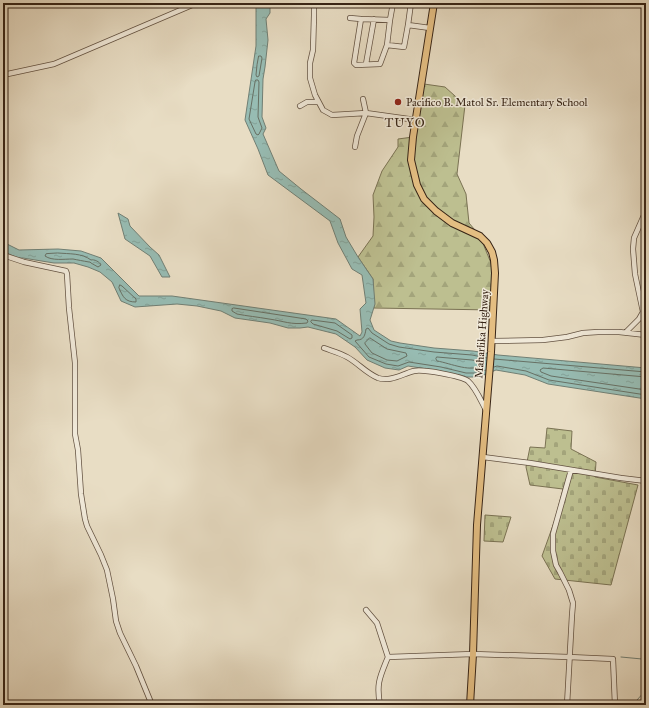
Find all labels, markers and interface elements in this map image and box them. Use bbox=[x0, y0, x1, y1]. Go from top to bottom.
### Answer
place label: Pacifico B. Matol Sr. Elementary School bbox=[406, 96, 587, 109]
marker: Pacifico B. Matol Sr. Elementary School bbox=[393, 97, 403, 107]
district label: TUYO bbox=[384, 115, 426, 131]
street label: Maharlika Highway bbox=[472, 288, 492, 379]

